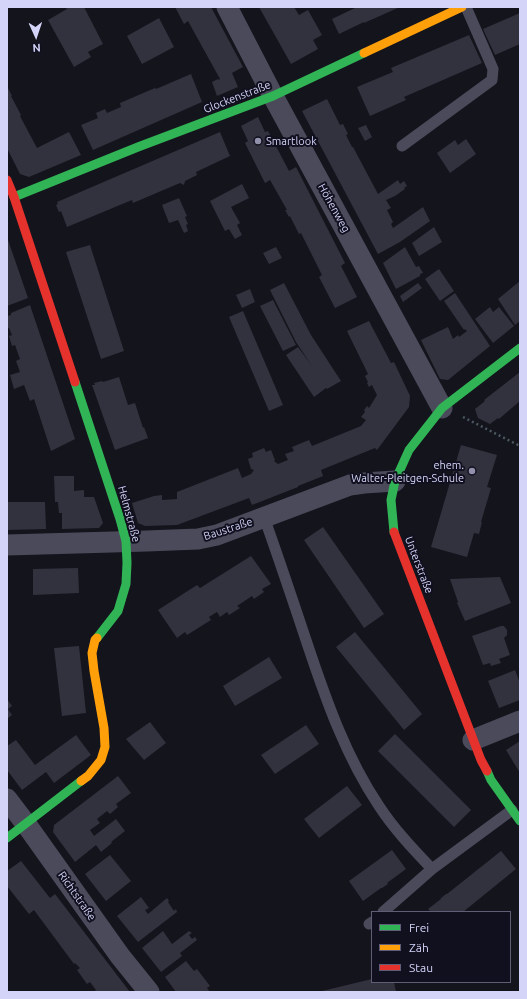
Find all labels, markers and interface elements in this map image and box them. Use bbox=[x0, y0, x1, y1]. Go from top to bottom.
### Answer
north arrow bbox=[16, 16, 56, 56]
text: N bbox=[32, 42, 41, 54]
street label: Glockenstraße bbox=[201, 78, 273, 116]
place label: Smartlook bbox=[266, 134, 317, 148]
marker: Smartlook bbox=[253, 136, 263, 146]
street label: Höhenweg bbox=[315, 181, 353, 235]
place label: ehem. Walter-Pleitgen-Schule bbox=[351, 458, 464, 484]
marker: ehem. Walter-Pleitgen-Schule bbox=[467, 466, 477, 476]
street label: Helmstraße bbox=[115, 484, 143, 544]
street label: Baustraße bbox=[202, 515, 254, 543]
street label: Unterstraße bbox=[402, 535, 436, 595]
street label: Richtstraße bbox=[55, 869, 99, 923]
legend bbox=[371, 911, 511, 983]
text: Frei bbox=[409, 921, 429, 934]
text: Zäh bbox=[409, 941, 429, 954]
text: Stau bbox=[409, 961, 433, 974]

